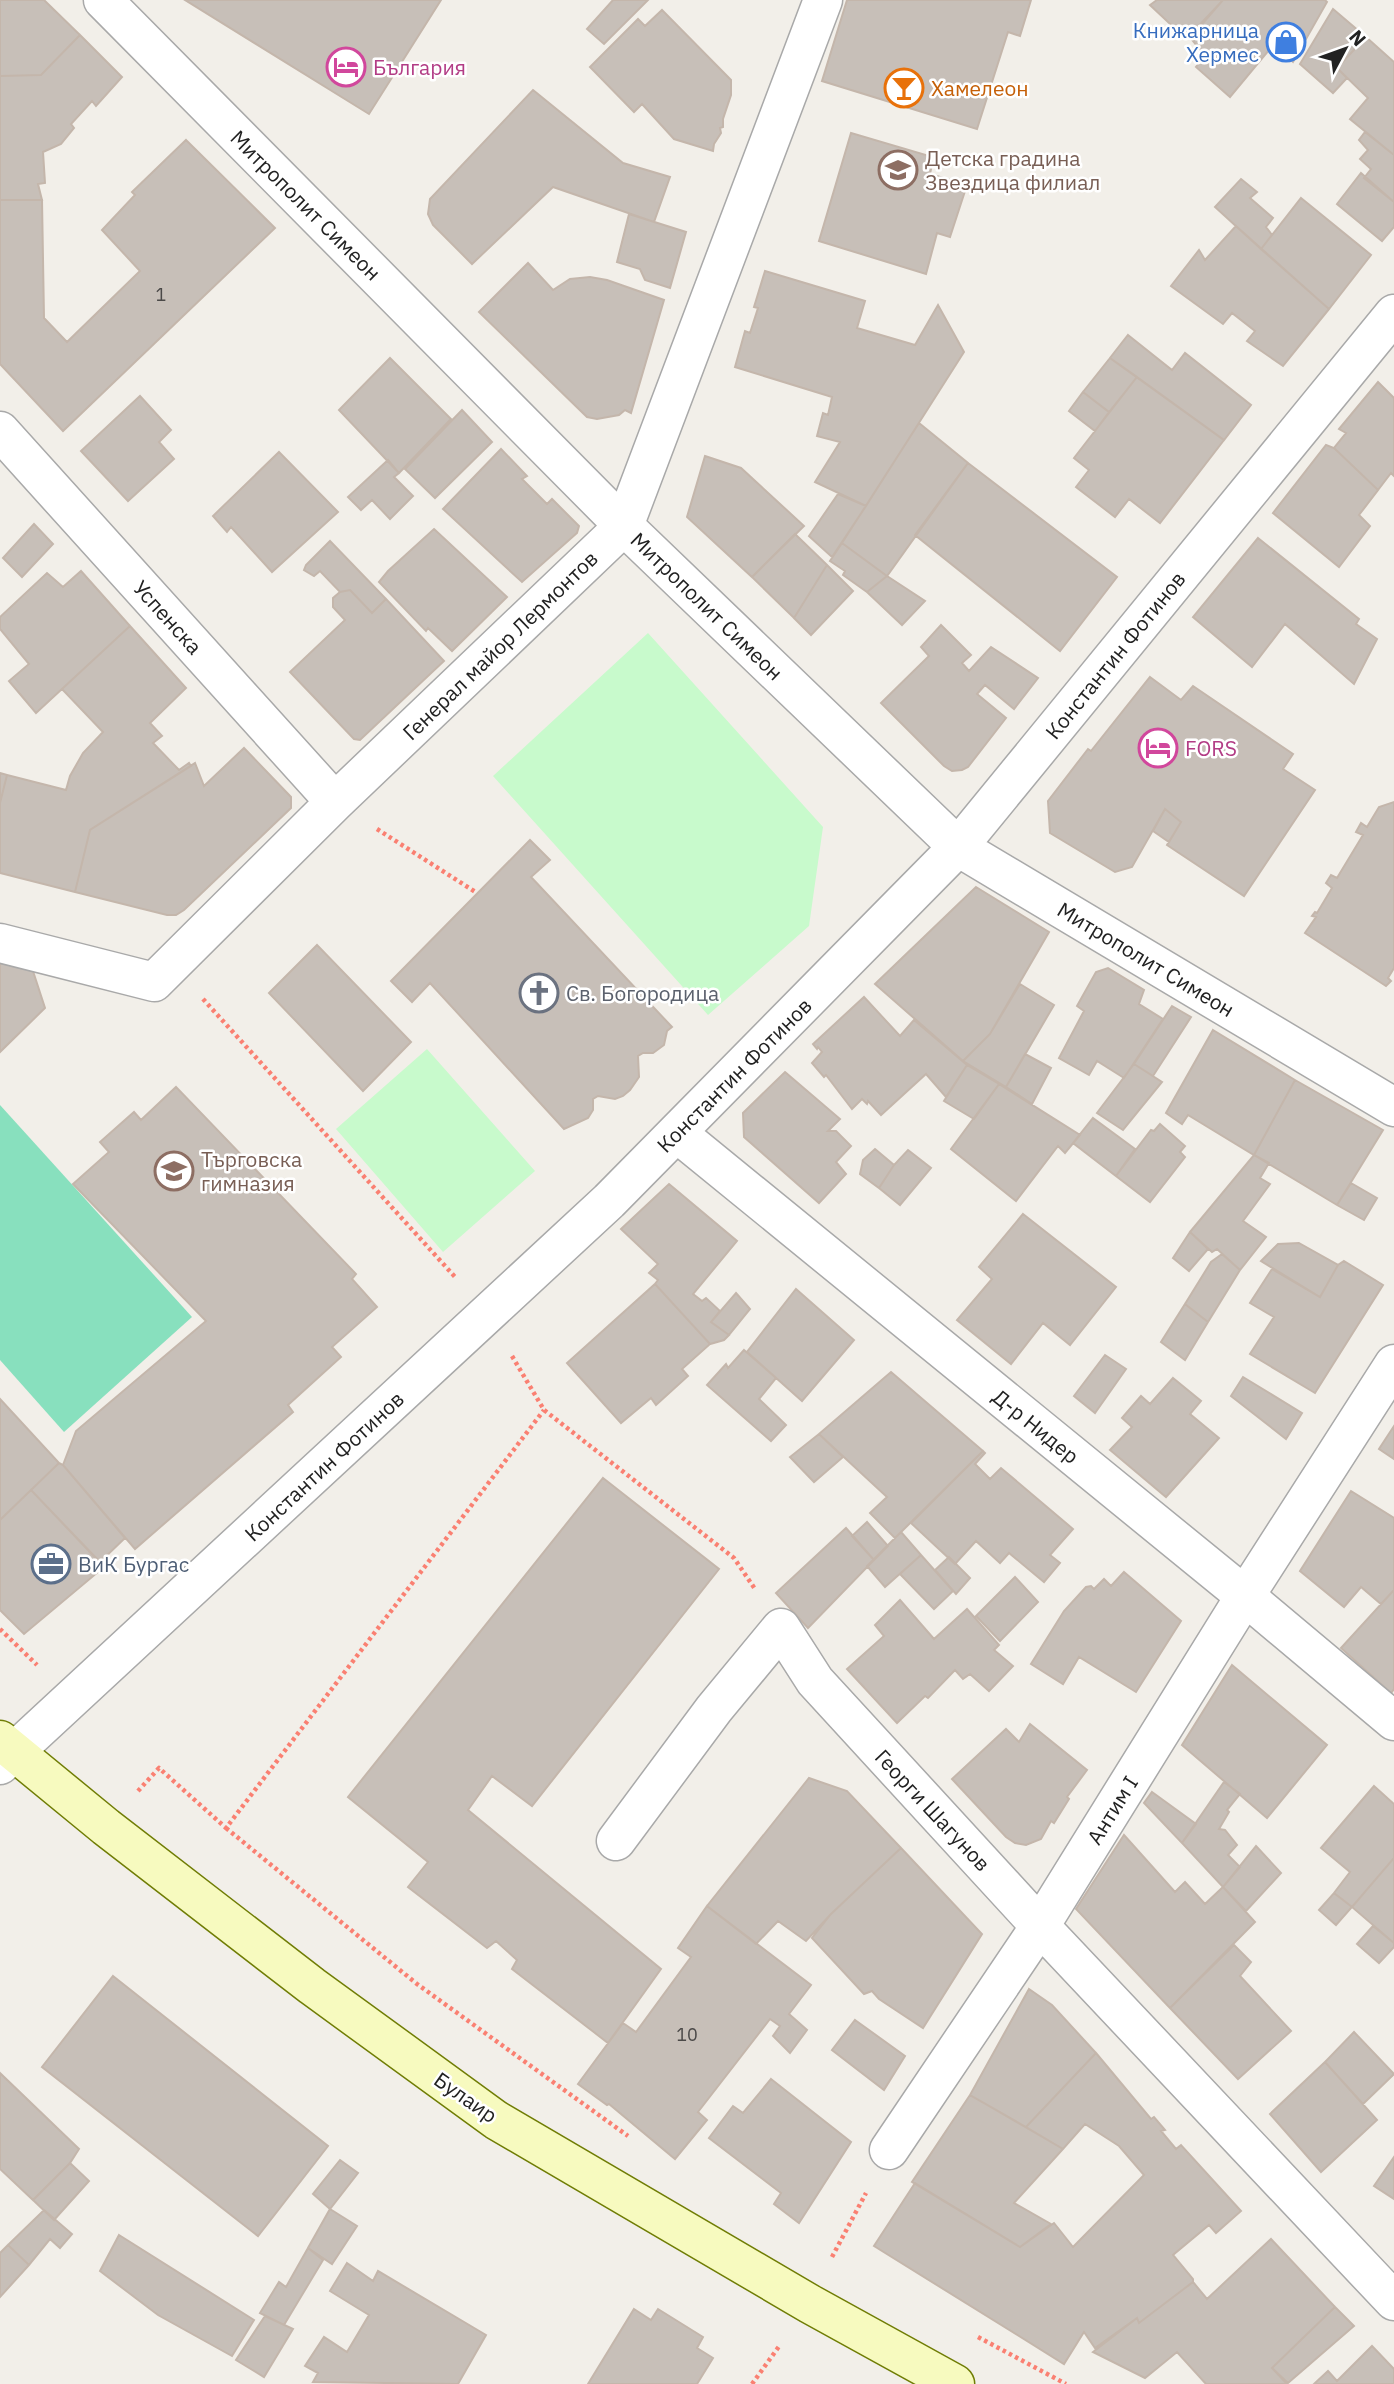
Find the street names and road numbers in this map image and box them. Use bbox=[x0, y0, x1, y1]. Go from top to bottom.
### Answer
street label: Митрополит Симеон bbox=[225, 124, 387, 286]
street label: Митрополит Симеон bbox=[625, 526, 789, 686]
street label: Генерал майор Лермонтов bbox=[396, 544, 604, 746]
street label: Константин Фотинов bbox=[1039, 565, 1191, 745]
street label: Успенска bbox=[127, 574, 209, 660]
street label: Митрополит Симеон bbox=[1052, 895, 1240, 1023]
street label: Константин Фотинов bbox=[650, 991, 818, 1159]
street label: Д-р Нидер bbox=[987, 1382, 1085, 1470]
street label: Константин Фотинов bbox=[238, 1385, 410, 1547]
street label: Георги Шагунов bbox=[869, 1743, 997, 1877]
street label: Антим I bbox=[1080, 1770, 1144, 1850]
street label: Булаир bbox=[429, 2065, 503, 2129]

